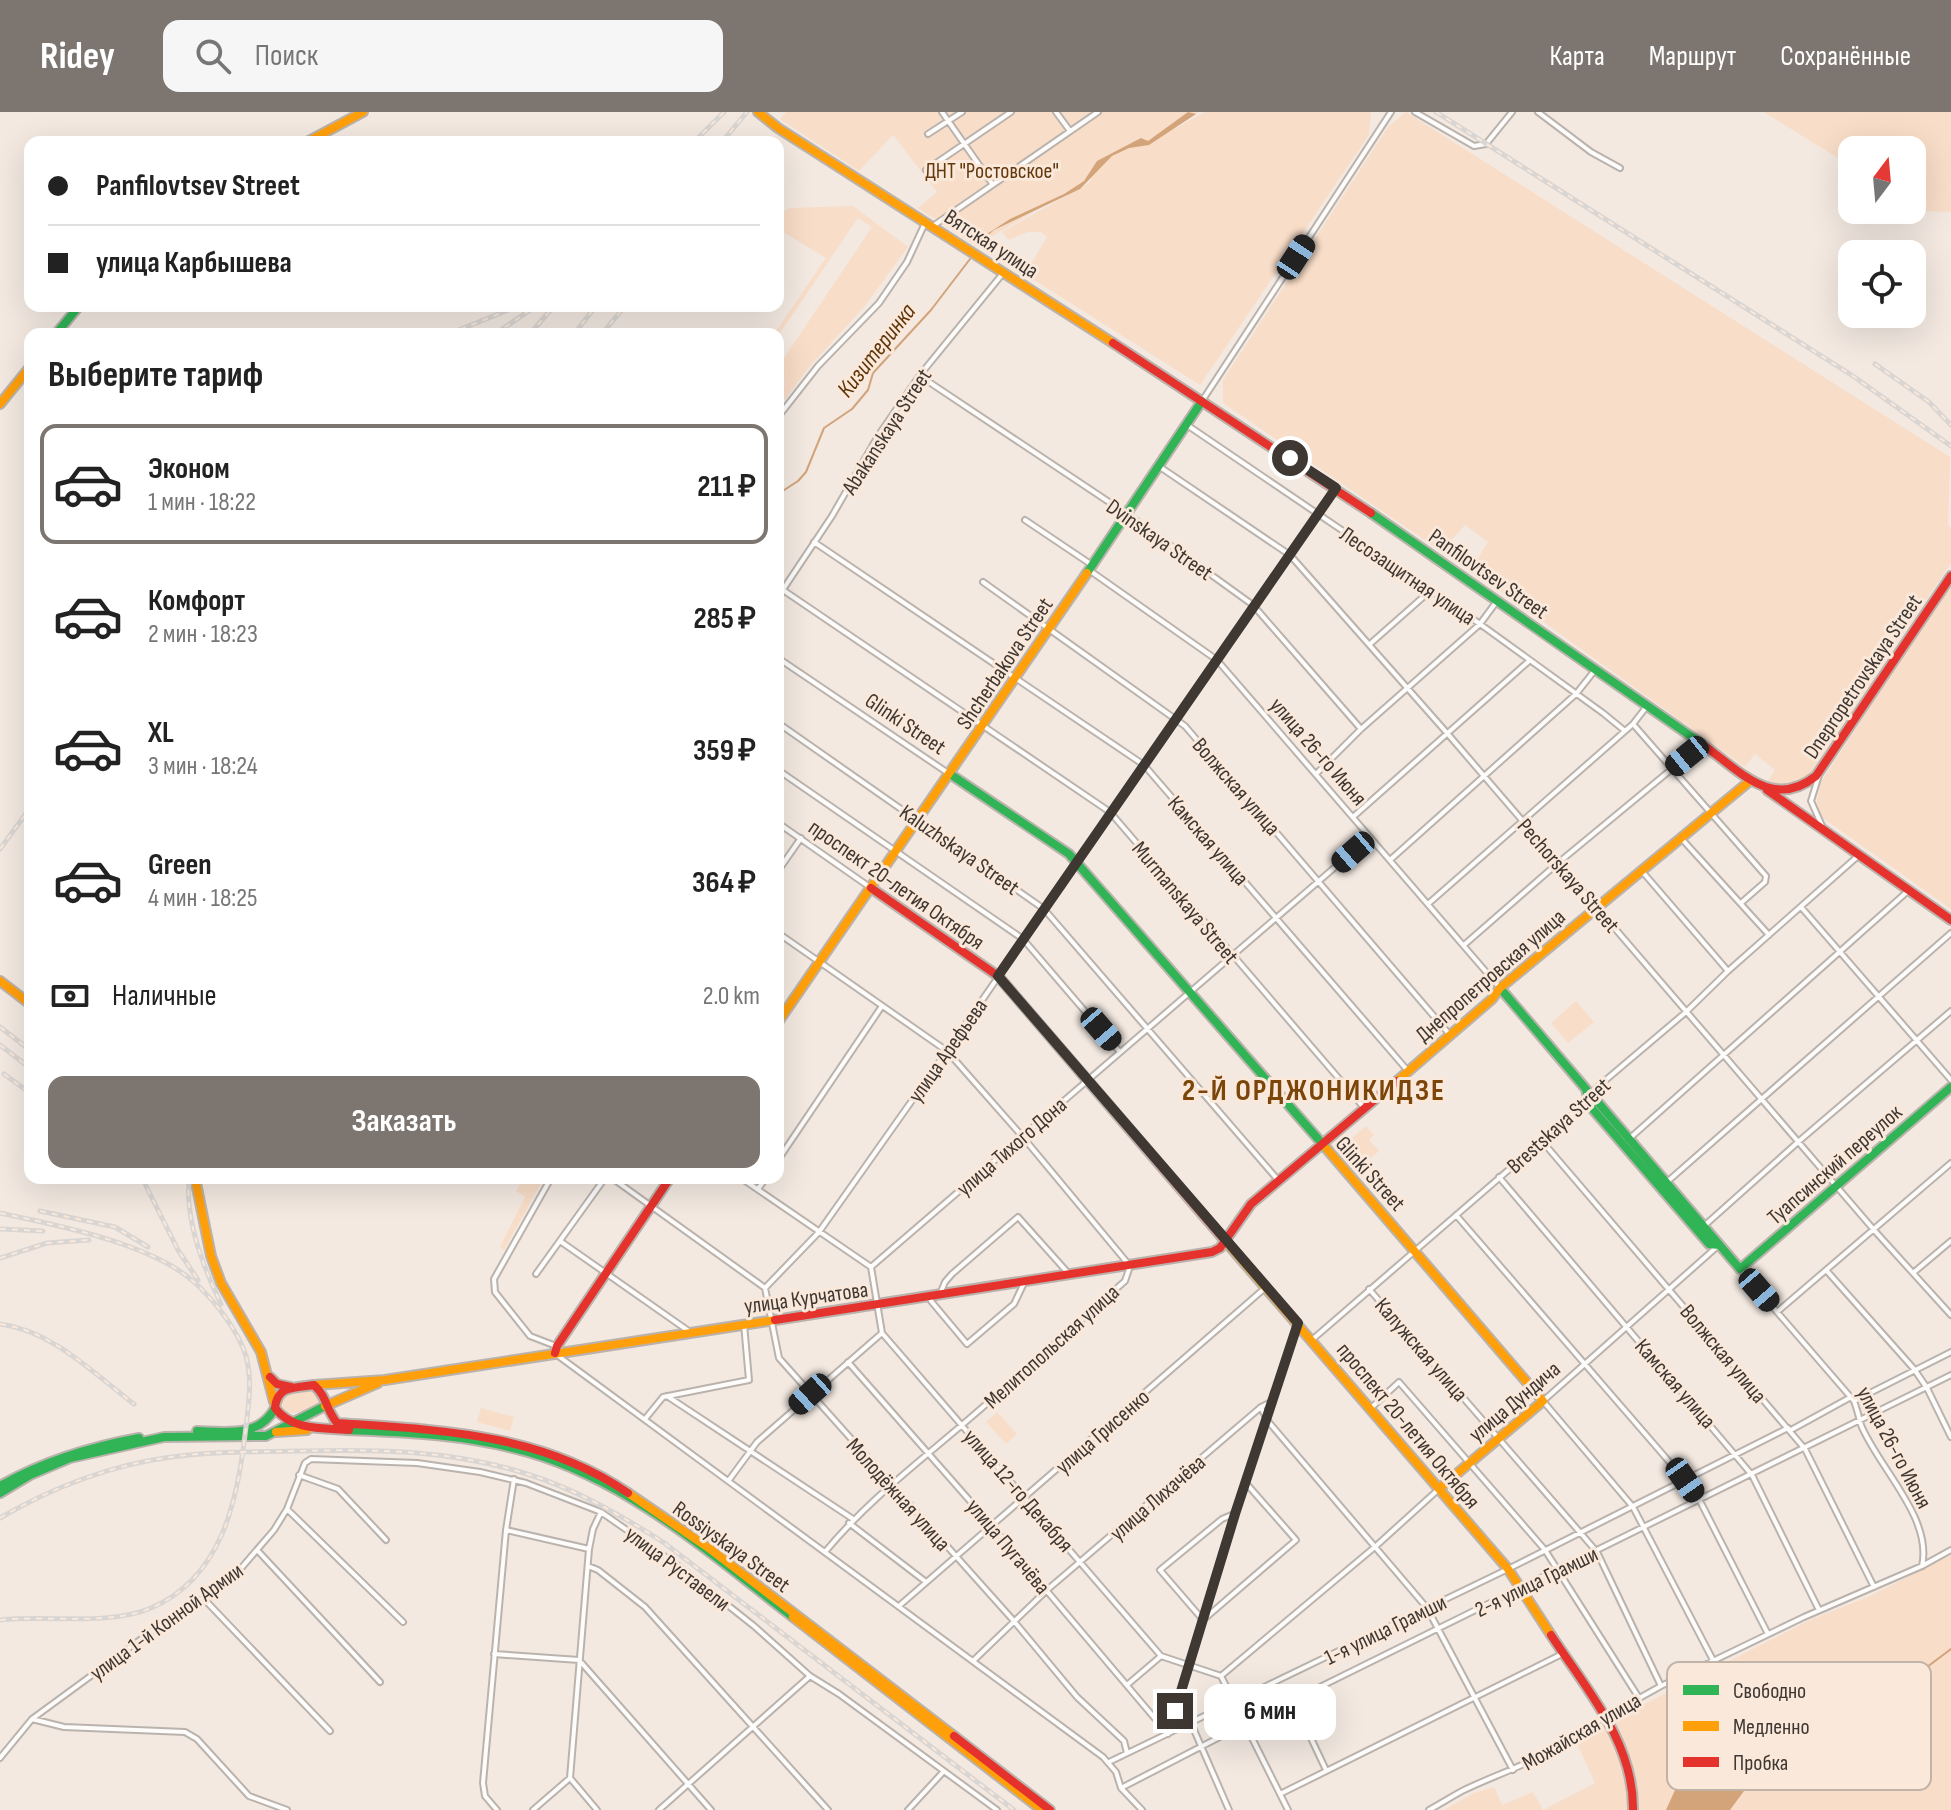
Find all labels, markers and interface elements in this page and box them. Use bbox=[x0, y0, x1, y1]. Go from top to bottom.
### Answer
search box bbox=[163, 20, 723, 92]
text: Ridey bbox=[40, 34, 115, 79]
icon: search bbox=[191, 34, 235, 78]
text: Поиск bbox=[255, 38, 318, 74]
text: Карта bbox=[1550, 40, 1605, 73]
text: Маршрут bbox=[1649, 40, 1736, 73]
text: Сохранённые bbox=[1780, 40, 1911, 73]
north arrow bbox=[1838, 136, 1926, 224]
map controls bbox=[1838, 136, 1926, 328]
park label: ДНТ "Ростовское" bbox=[925, 158, 1059, 185]
text: Panfilovtsev Street bbox=[96, 168, 300, 204]
street label: Вятская улица bbox=[939, 204, 1043, 285]
car bbox=[1273, 230, 1319, 284]
button: locate bbox=[1838, 240, 1926, 328]
text: улица Карбышева bbox=[96, 245, 292, 281]
water label: Кизитеринка bbox=[831, 297, 922, 403]
text: Выберите тариф bbox=[48, 354, 263, 397]
street label: Abakanskaya Street bbox=[836, 364, 938, 501]
route start bbox=[1272, 440, 1308, 476]
icon: car bbox=[52, 448, 124, 520]
text: Эконом bbox=[148, 451, 230, 487]
text: 211 ₽ bbox=[697, 469, 756, 505]
text: 1 мин · 18:22 bbox=[148, 487, 256, 518]
street label: Dvinskaya Street bbox=[1101, 494, 1218, 587]
street label: Лесозащитная улица bbox=[1334, 521, 1480, 632]
street label: Panfilovtsev Street bbox=[1423, 523, 1553, 626]
icon: car bbox=[52, 580, 124, 652]
text: Комфорт bbox=[148, 583, 245, 619]
street label: Dnepropetrovskaya Street bbox=[1798, 589, 1928, 764]
street label: Shcherbakova Street bbox=[951, 592, 1059, 735]
text: 285 ₽ bbox=[693, 601, 756, 637]
text: 2 мин · 18:23 bbox=[148, 619, 258, 650]
street label: Glinki Street bbox=[860, 687, 951, 761]
street label: улица 26-го Июня bbox=[1264, 692, 1372, 812]
icon: car bbox=[52, 712, 124, 784]
text: XL bbox=[148, 715, 174, 751]
car bbox=[1661, 732, 1713, 780]
text: 359 ₽ bbox=[693, 733, 756, 769]
street label: Волжская улица bbox=[1186, 733, 1286, 841]
text: 3 мин · 18:24 bbox=[148, 751, 258, 782]
street label: Камская улица bbox=[1162, 791, 1254, 891]
street label: Kaluzhskaya Street bbox=[894, 799, 1024, 902]
street label: Pechorskaya Street bbox=[1511, 813, 1625, 939]
street label: проспект 20-летия Октября bbox=[803, 814, 989, 956]
car bbox=[1327, 827, 1379, 877]
street label: Murmanskaya Street bbox=[1126, 836, 1244, 970]
icon: car bbox=[52, 844, 124, 916]
text: Green bbox=[148, 847, 212, 883]
text: 364 ₽ bbox=[692, 865, 756, 901]
text: 4 мин · 18:25 bbox=[148, 883, 257, 914]
street label: Днепропетровская улица bbox=[1411, 904, 1571, 1048]
icon: cash bbox=[48, 974, 92, 1018]
text: Наличные bbox=[112, 978, 217, 1014]
text: 2.0 km bbox=[703, 981, 760, 1012]
street label: улица Арефьева bbox=[903, 994, 994, 1108]
car bbox=[1076, 1003, 1126, 1055]
street label: Brestskaya Street bbox=[1502, 1072, 1617, 1180]
district label: 2-Й ОРДЖОНИКИДЗЕ bbox=[1182, 1073, 1446, 1109]
button: Заказать bbox=[48, 1076, 760, 1168]
street label: улица Тихого Дона bbox=[951, 1092, 1073, 1202]
street label: Туапсинский переулок bbox=[1762, 1099, 1908, 1231]
street label: Glinki Street bbox=[1329, 1131, 1411, 1217]
car bbox=[1734, 1264, 1784, 1316]
street label: улица Курчатова bbox=[743, 1276, 870, 1321]
street label: Мелитопольская улица bbox=[979, 1279, 1125, 1415]
street label: Калужская улица bbox=[1368, 1293, 1473, 1407]
street label: Волжская улица bbox=[1674, 1299, 1772, 1409]
street label: Камская улица bbox=[1629, 1334, 1721, 1434]
street label: проспект 20-летия Октября bbox=[1330, 1337, 1485, 1515]
street label: улица Дундича bbox=[1464, 1356, 1566, 1448]
car bbox=[784, 1369, 836, 1419]
street label: улица 26-го Июня bbox=[1850, 1382, 1937, 1513]
street label: улица Грисенко bbox=[1050, 1384, 1156, 1480]
street label: улица 12-го Декабря bbox=[957, 1424, 1079, 1558]
street label: Молодёжная улица bbox=[840, 1433, 956, 1557]
street label: улица Лихачёва bbox=[1105, 1449, 1211, 1547]
car bbox=[1661, 1453, 1709, 1507]
street label: улица Пугачёва bbox=[960, 1494, 1056, 1600]
street label: Rossiyskaya Street bbox=[667, 1496, 795, 1599]
street label: улица Руставели bbox=[619, 1521, 735, 1618]
street label: 2-я улица Грамши bbox=[1471, 1541, 1603, 1624]
street label: улица 1-й Конной Армии bbox=[85, 1558, 249, 1687]
street label: 1-я улица Грамши bbox=[1320, 1589, 1451, 1671]
legend bbox=[1667, 1662, 1931, 1790]
text: Свободно bbox=[1733, 1678, 1806, 1705]
callout: 6 мин bbox=[1203, 1683, 1335, 1739]
street label: Можайская улица bbox=[1517, 1687, 1646, 1777]
route end bbox=[1157, 1693, 1193, 1729]
text: 6 мин bbox=[1244, 1696, 1296, 1727]
text: Медленно bbox=[1733, 1714, 1810, 1741]
text: Пробка bbox=[1733, 1750, 1788, 1777]

